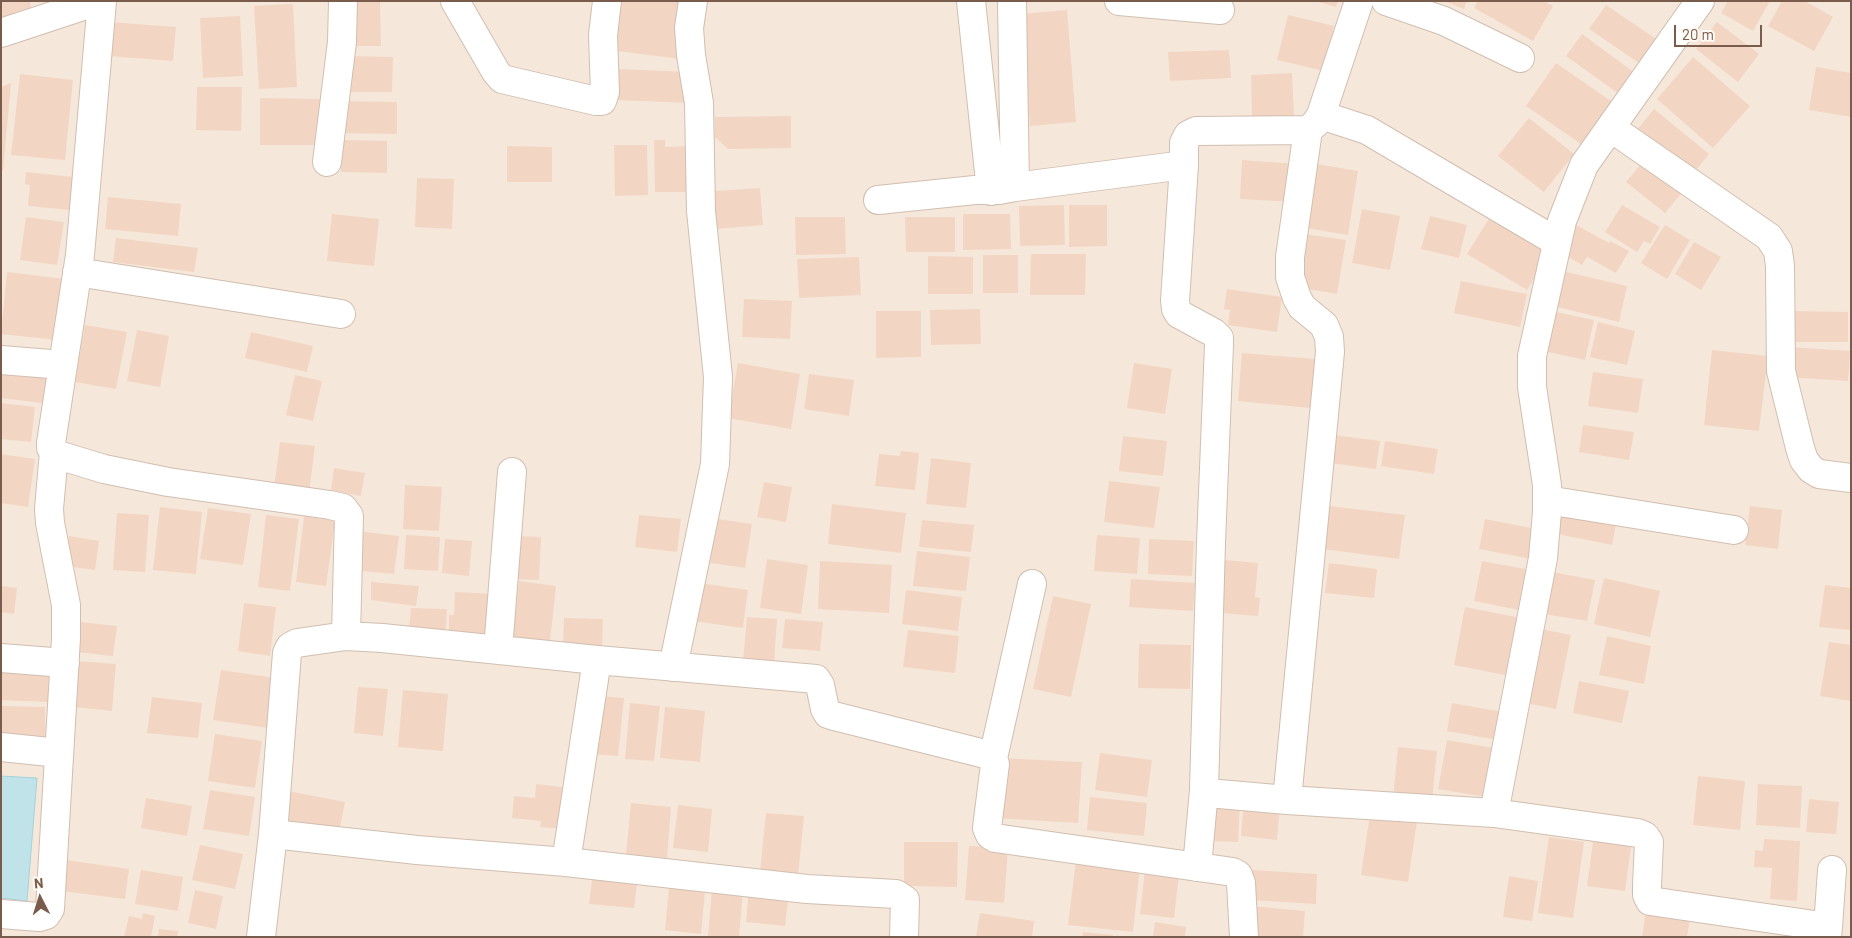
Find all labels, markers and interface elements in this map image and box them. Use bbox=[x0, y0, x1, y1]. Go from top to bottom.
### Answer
scale bar bbox=[1677, 15, 1764, 47]
text: 20 m bbox=[1682, 25, 1714, 43]
north arrow bbox=[15, 873, 65, 923]
text: N bbox=[33, 874, 44, 891]

